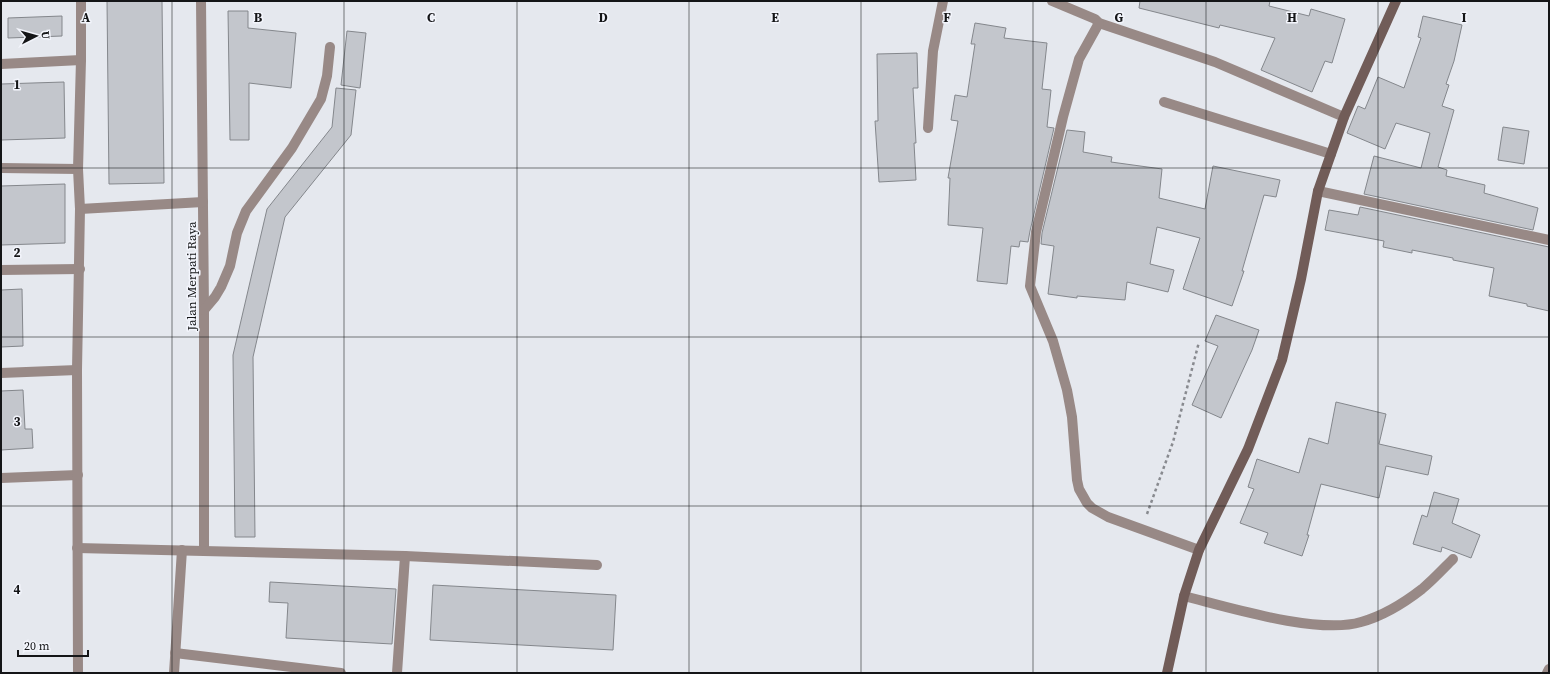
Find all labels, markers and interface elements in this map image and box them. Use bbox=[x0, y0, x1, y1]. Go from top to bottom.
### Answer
text: A bbox=[82, 9, 91, 26]
text: B bbox=[254, 9, 263, 26]
text: C bbox=[427, 9, 435, 26]
text: D bbox=[598, 9, 608, 26]
text: E bbox=[771, 9, 779, 26]
text: F bbox=[943, 9, 951, 26]
text: G bbox=[1115, 9, 1124, 26]
text: H bbox=[1287, 9, 1297, 26]
text: I bbox=[1461, 9, 1467, 26]
north arrow bbox=[16, 16, 56, 56]
text: U bbox=[38, 30, 53, 40]
text: 1 bbox=[13, 76, 21, 93]
street label: Jalan Merpati Raya bbox=[183, 221, 200, 332]
text: 2 bbox=[13, 244, 21, 261]
text: 3 bbox=[13, 413, 21, 430]
text: 4 bbox=[13, 581, 21, 598]
scale bar bbox=[18, 632, 88, 658]
text: 20 m bbox=[24, 638, 50, 654]

